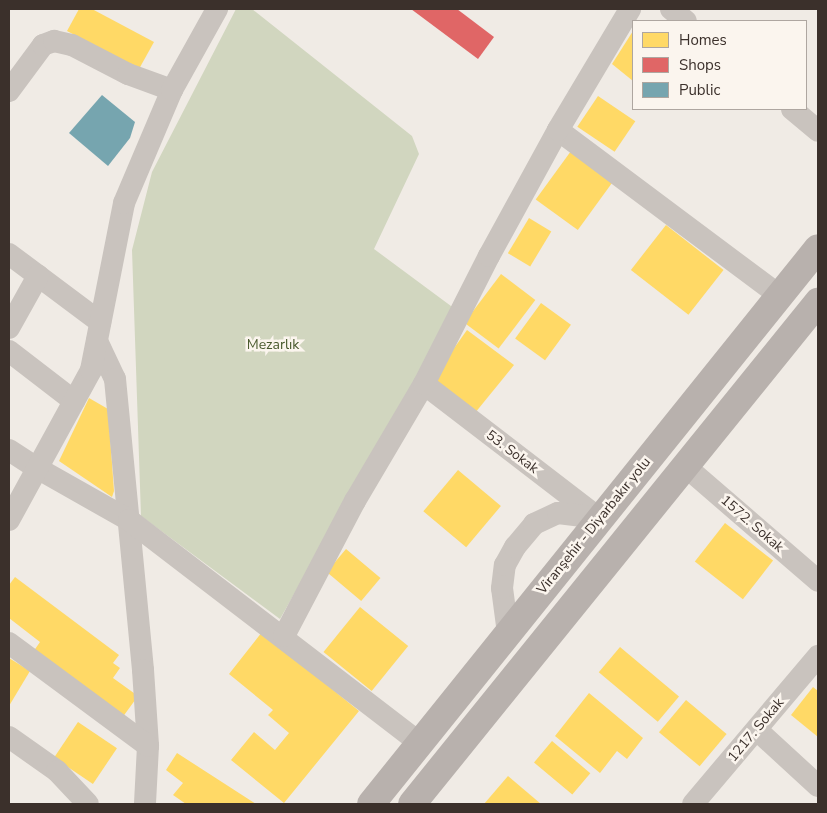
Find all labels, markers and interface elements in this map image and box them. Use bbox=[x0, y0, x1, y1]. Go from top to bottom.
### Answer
legend bbox=[632, 20, 807, 110]
text: Homes bbox=[679, 30, 727, 50]
text: Shops bbox=[679, 55, 721, 75]
text: Public bbox=[679, 80, 720, 100]
park label: Mezarlık bbox=[247, 337, 299, 353]
street label: 53. Sokak bbox=[482, 427, 542, 477]
street label: Viranşehir - Diyarbakır yolu bbox=[534, 454, 654, 598]
street label: 1572. Sokak bbox=[717, 492, 787, 556]
street label: 1217. Sokak bbox=[724, 695, 788, 765]

